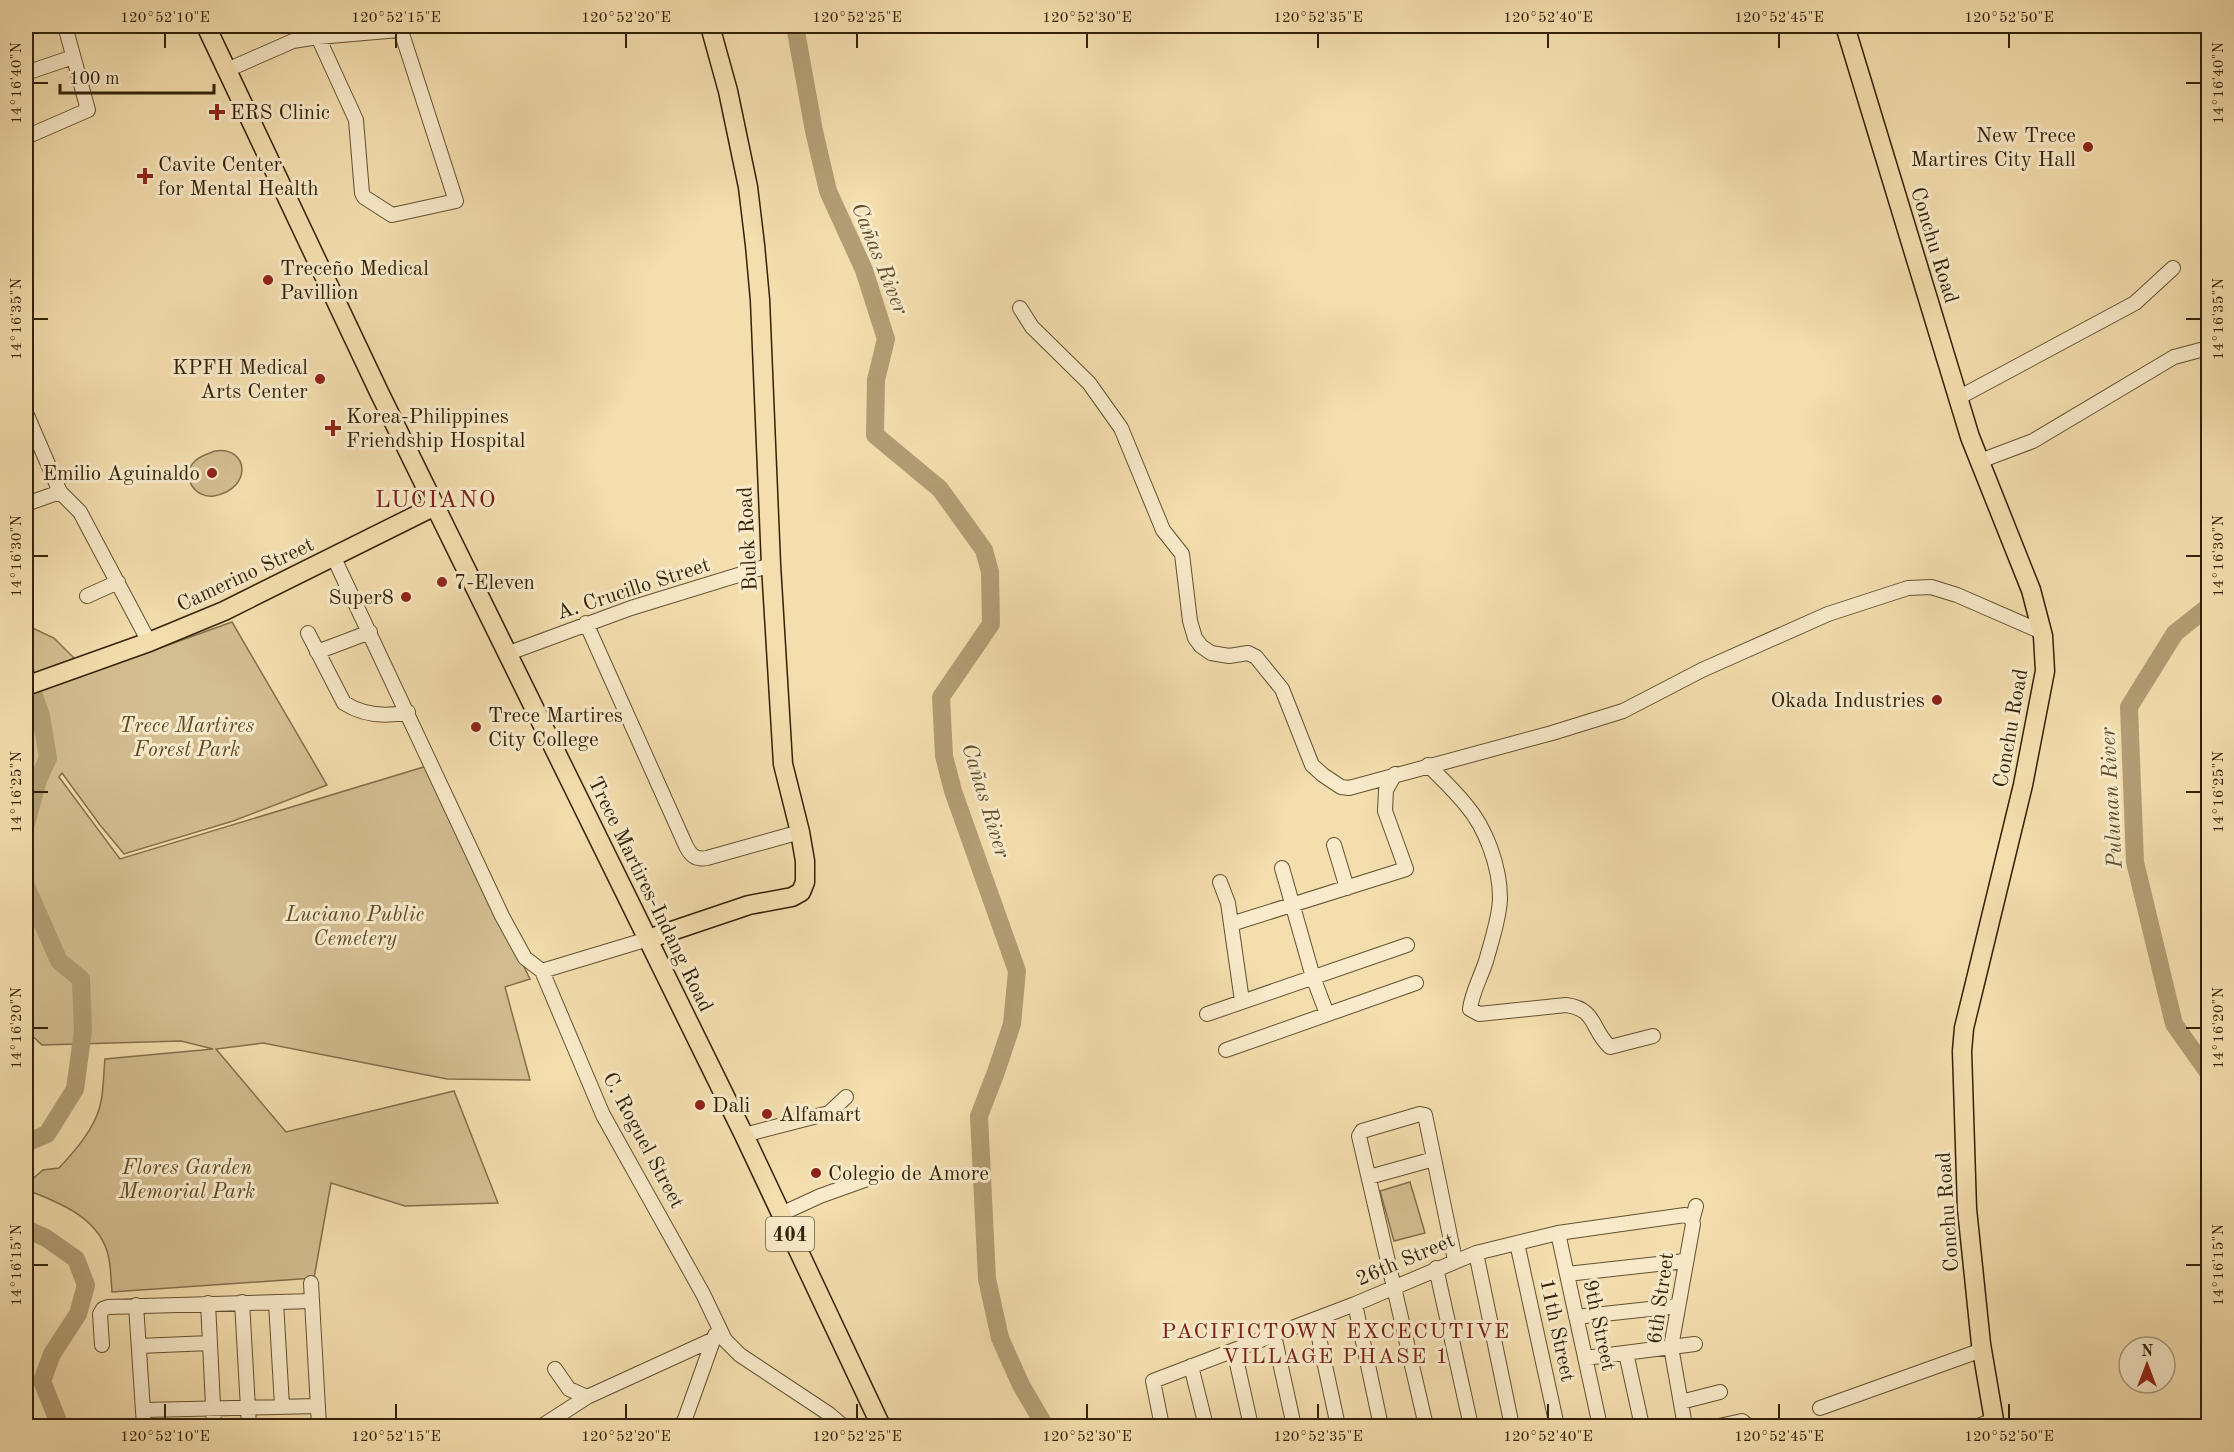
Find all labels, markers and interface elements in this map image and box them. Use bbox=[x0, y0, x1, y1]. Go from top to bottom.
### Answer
text: 120°52'10"E bbox=[120, 11, 210, 26]
text: 120°52'15"E bbox=[351, 11, 441, 26]
text: 120°52'20"E bbox=[581, 11, 671, 26]
text: 120°52'25"E bbox=[812, 11, 902, 26]
text: 120°52'30"E bbox=[1042, 11, 1132, 26]
text: 120°52'35"E bbox=[1273, 11, 1363, 26]
text: 120°52'40"E bbox=[1503, 11, 1593, 26]
text: 120°52'45"E bbox=[1734, 11, 1824, 26]
text: 120°52'50"E bbox=[1964, 11, 2054, 26]
text: 14°16'40"N bbox=[10, 42, 25, 124]
text: 14°16'40"N bbox=[2212, 42, 2227, 124]
scale bar bbox=[60, 57, 214, 95]
text: 100 m bbox=[69, 70, 120, 88]
marker: ERS Clinic bbox=[208, 103, 226, 121]
place label: ERS Clinic bbox=[230, 103, 330, 124]
place label: New Trece Martires City Hall bbox=[1911, 126, 2076, 171]
marker: New Trece Martires City Hall bbox=[2081, 140, 2095, 154]
place label: Cavite Center for Mental Health bbox=[158, 155, 319, 200]
marker: Cavite Center for Mental Health bbox=[136, 167, 154, 185]
street label: Conchu Road bbox=[1906, 185, 1961, 306]
water label: Cañas River bbox=[847, 200, 912, 318]
place label: Treceño Medical Pavillion bbox=[280, 259, 429, 304]
marker: Treceño Medical Pavillion bbox=[261, 273, 275, 287]
text: 14°16'35"N bbox=[10, 278, 25, 360]
text: 14°16'35"N bbox=[2212, 278, 2227, 360]
place label: KPFH Medical Arts Center bbox=[172, 358, 308, 403]
marker: KPFH Medical Arts Center bbox=[313, 372, 327, 386]
place label: Korea-Philippines Friendship Hospital bbox=[346, 407, 526, 452]
marker: Korea-Philippines Friendship Hospital bbox=[324, 419, 342, 437]
place label: Emilio Aguinaldo bbox=[43, 464, 200, 485]
marker: Emilio Aguinaldo bbox=[205, 466, 219, 480]
street label: Bulek Road bbox=[735, 486, 762, 592]
district label: LUCIANO bbox=[375, 489, 497, 513]
text: 14°16'30"N bbox=[10, 515, 25, 597]
text: 14°16'30"N bbox=[2212, 515, 2227, 597]
street label: Camerino Street bbox=[174, 534, 317, 616]
street label: A. Crucillo Street bbox=[554, 555, 713, 624]
place label: 7-Eleven bbox=[454, 573, 535, 594]
marker: 7-Eleven bbox=[435, 575, 449, 589]
place label: Super8 bbox=[328, 588, 394, 609]
marker: Super8 bbox=[399, 590, 413, 604]
street label: Conchu Road bbox=[1991, 667, 2032, 789]
place label: Okada Industries bbox=[1770, 691, 1925, 712]
marker: Okada Industries bbox=[1930, 693, 1944, 707]
place label: Trece Martires City College bbox=[488, 706, 623, 751]
park label: Trece Martires Forest Park bbox=[120, 716, 255, 761]
marker: Trece Martires City College bbox=[469, 720, 483, 734]
water label: Pulunan River bbox=[2097, 726, 2127, 870]
water label: Cañas River bbox=[957, 741, 1013, 861]
text: 14°16'25"N bbox=[10, 751, 25, 833]
text: 14°16'25"N bbox=[2212, 751, 2227, 833]
street label: Trece Martires-Indang Road bbox=[583, 774, 716, 1016]
park label: Luciano Public Cemetery bbox=[285, 905, 425, 950]
text: 14°16'20"N bbox=[10, 987, 25, 1069]
text: 14°16'20"N bbox=[2212, 987, 2227, 1069]
street label: C. Roguel Street bbox=[598, 1069, 687, 1212]
place label: Dali bbox=[712, 1096, 750, 1117]
marker: Dali bbox=[693, 1098, 707, 1112]
place label: Alfamart bbox=[779, 1105, 861, 1126]
marker: Alfamart bbox=[760, 1107, 774, 1121]
street label: Conchu Road bbox=[1934, 1151, 1963, 1273]
park label: Flores Garden Memorial Park bbox=[118, 1158, 255, 1203]
place label: Colegio de Amore bbox=[828, 1164, 989, 1185]
marker: Colegio de Amore bbox=[809, 1166, 823, 1180]
road number: 404 bbox=[766, 1217, 814, 1251]
text: 14°16'15"N bbox=[10, 1224, 25, 1306]
text: 14°16'15"N bbox=[2212, 1224, 2227, 1306]
street label: 26th Street bbox=[1353, 1230, 1458, 1290]
street label: 6th Street bbox=[1645, 1251, 1678, 1345]
street label: 11th Street bbox=[1535, 1277, 1578, 1384]
street label: 9th Street bbox=[1579, 1278, 1618, 1373]
district label: PACIFICTOWN EXCECUTIVE VILLAGE PHASE 1 bbox=[1161, 1321, 1511, 1368]
north arrow bbox=[2117, 1335, 2177, 1395]
text: N bbox=[2141, 1344, 2154, 1360]
text: 120°52'10"E bbox=[120, 1430, 210, 1445]
text: 120°52'15"E bbox=[351, 1430, 441, 1445]
text: 120°52'20"E bbox=[581, 1430, 671, 1445]
text: 120°52'25"E bbox=[812, 1430, 902, 1445]
text: 120°52'30"E bbox=[1042, 1430, 1132, 1445]
text: 120°52'35"E bbox=[1273, 1430, 1363, 1445]
text: 120°52'40"E bbox=[1503, 1430, 1593, 1445]
text: 120°52'45"E bbox=[1734, 1430, 1824, 1445]
text: 120°52'50"E bbox=[1964, 1430, 2054, 1445]

